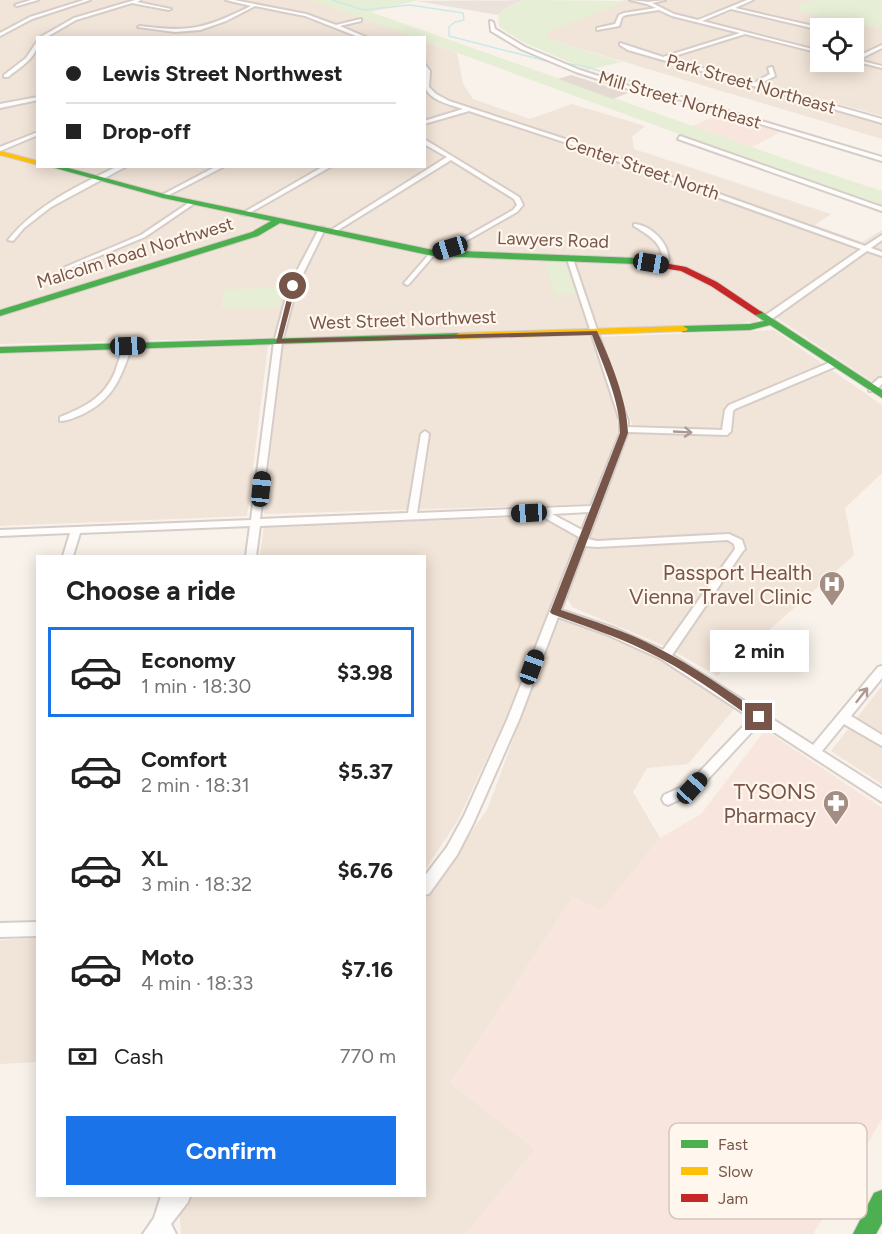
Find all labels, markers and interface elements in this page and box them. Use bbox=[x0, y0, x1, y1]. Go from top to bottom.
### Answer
map controls bbox=[810, 18, 864, 72]
button: locate bbox=[810, 18, 864, 72]
street label: Park Street Northeast bbox=[664, 49, 838, 119]
text: Lewis Street Northwest bbox=[102, 60, 343, 87]
street label: Mill Street Northeast bbox=[596, 66, 764, 134]
text: Drop-off bbox=[102, 118, 191, 145]
street label: Center Street North bbox=[562, 131, 722, 205]
street label: Malcolm Road Northwest bbox=[34, 213, 236, 293]
street label: Lawyers Road bbox=[497, 227, 609, 253]
car bbox=[430, 234, 470, 262]
car bbox=[632, 251, 670, 275]
route start bbox=[279, 272, 306, 299]
street label: West Street Northwest bbox=[309, 306, 497, 334]
car bbox=[110, 336, 146, 356]
one-way arrow bbox=[672, 426, 692, 437]
car bbox=[250, 470, 272, 508]
car bbox=[511, 503, 547, 523]
place label: Passport Health Vienna Travel Clinic bbox=[629, 560, 812, 609]
hospital icon: Passport Health Vienna Travel Clinic bbox=[817, 569, 847, 607]
text: Choose a ride bbox=[66, 574, 235, 607]
callout: 2 min bbox=[710, 630, 808, 672]
text: 2 min bbox=[734, 639, 785, 663]
icon: car bbox=[69, 645, 123, 699]
text: Economy bbox=[141, 647, 236, 674]
car bbox=[517, 647, 547, 687]
text: $3.98 bbox=[337, 659, 393, 686]
text: 1 min · 18:30 bbox=[141, 674, 251, 698]
one-way arrow bbox=[856, 688, 869, 704]
route end bbox=[745, 703, 772, 730]
icon: car bbox=[69, 744, 123, 798]
text: Comfort bbox=[141, 746, 227, 773]
text: $5.37 bbox=[338, 758, 393, 785]
car bbox=[673, 769, 711, 807]
text: 2 min · 18:31 bbox=[141, 773, 250, 797]
place label: TYSONS Pharmacy bbox=[724, 779, 816, 828]
pharmacy icon: TYSONS Pharmacy bbox=[821, 788, 851, 826]
icon: car bbox=[69, 843, 123, 897]
text: XL bbox=[141, 845, 168, 872]
text: $6.76 bbox=[338, 857, 393, 884]
text: 3 min · 18:32 bbox=[141, 872, 252, 896]
icon: car bbox=[69, 942, 123, 996]
text: Moto bbox=[141, 944, 194, 971]
text: $7.16 bbox=[341, 956, 393, 983]
text: 4 min · 18:33 bbox=[141, 971, 254, 995]
icon: cash bbox=[66, 1040, 99, 1073]
text: Cash bbox=[114, 1043, 164, 1070]
text: 770 m bbox=[340, 1044, 396, 1068]
button: Confirm bbox=[66, 1116, 396, 1185]
legend bbox=[669, 1123, 867, 1219]
text: Fast bbox=[718, 1135, 748, 1154]
text: Slow bbox=[718, 1162, 753, 1181]
text: Jam bbox=[718, 1189, 748, 1208]

